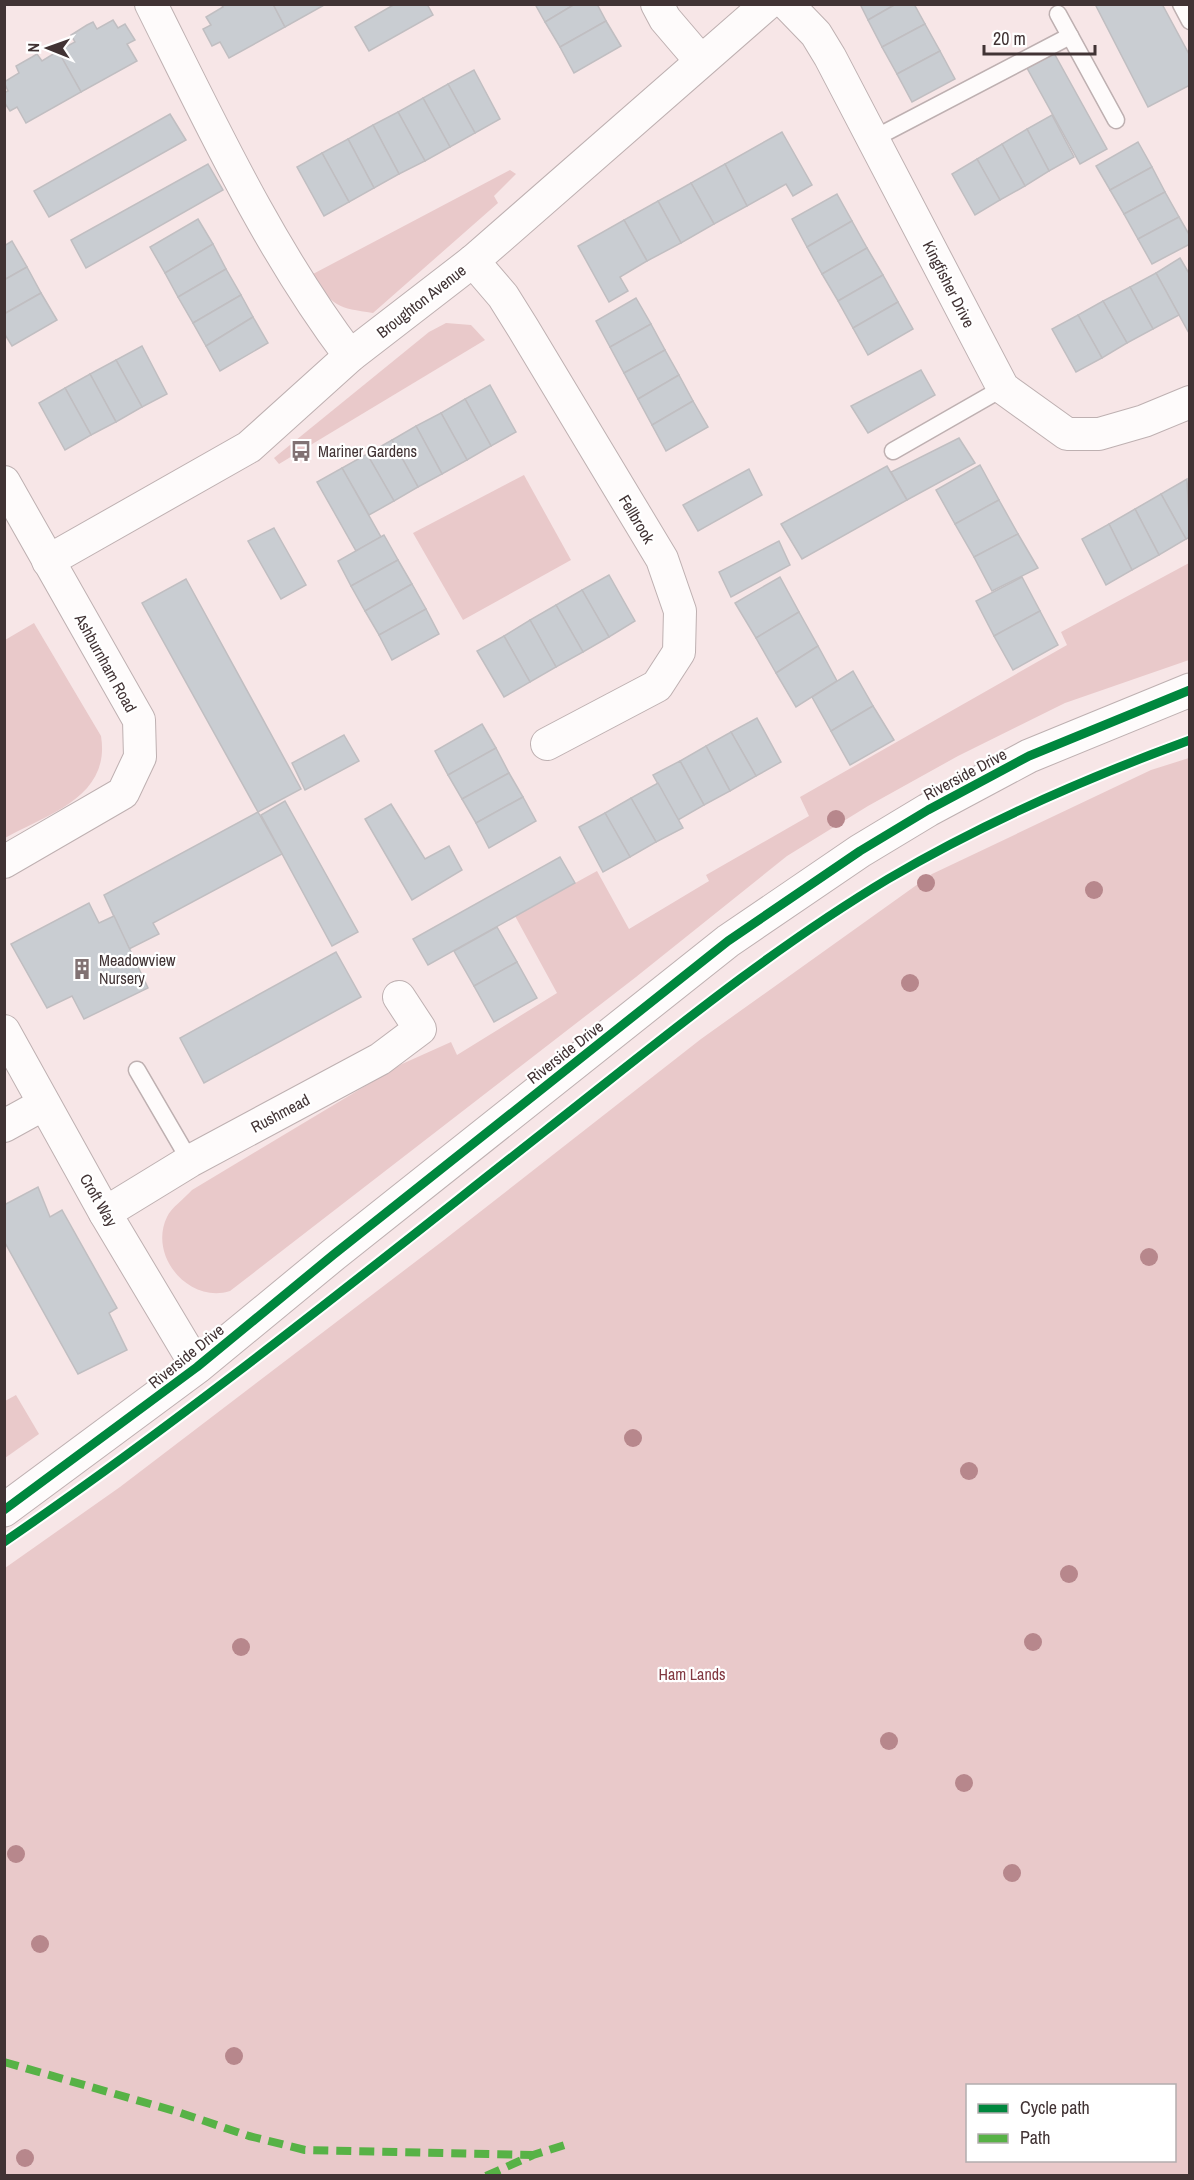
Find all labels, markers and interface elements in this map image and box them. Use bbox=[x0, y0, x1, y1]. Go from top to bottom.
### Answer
north arrow bbox=[18, 18, 78, 78]
scale bar bbox=[984, 18, 1095, 56]
text: 20 m bbox=[993, 26, 1026, 51]
text: N bbox=[22, 43, 44, 53]
street label: Kingfisher Drive bbox=[918, 237, 980, 331]
street label: Broughton Avenue bbox=[372, 259, 470, 343]
bus stop icon: Mariner Gardens bbox=[289, 439, 313, 463]
place label: Mariner Gardens bbox=[318, 440, 417, 462]
street label: Fellbrook bbox=[614, 490, 660, 548]
street label: Ashburnham Road bbox=[69, 609, 142, 716]
street label: Riverside Drive bbox=[920, 743, 1010, 805]
place label: Meadowview Nursery bbox=[99, 949, 176, 989]
building icon: Meadowview Nursery bbox=[70, 957, 94, 981]
street label: Riverside Drive bbox=[522, 1015, 608, 1089]
street label: Rushmead bbox=[247, 1088, 313, 1138]
street label: Croft Way bbox=[75, 1169, 123, 1231]
street label: Riverside Drive bbox=[144, 1319, 228, 1393]
park label: Ham Lands bbox=[658, 1663, 726, 1685]
legend bbox=[966, 2084, 1176, 2162]
text: Cycle path bbox=[1020, 2095, 1090, 2120]
text: Path bbox=[1020, 2125, 1050, 2150]

